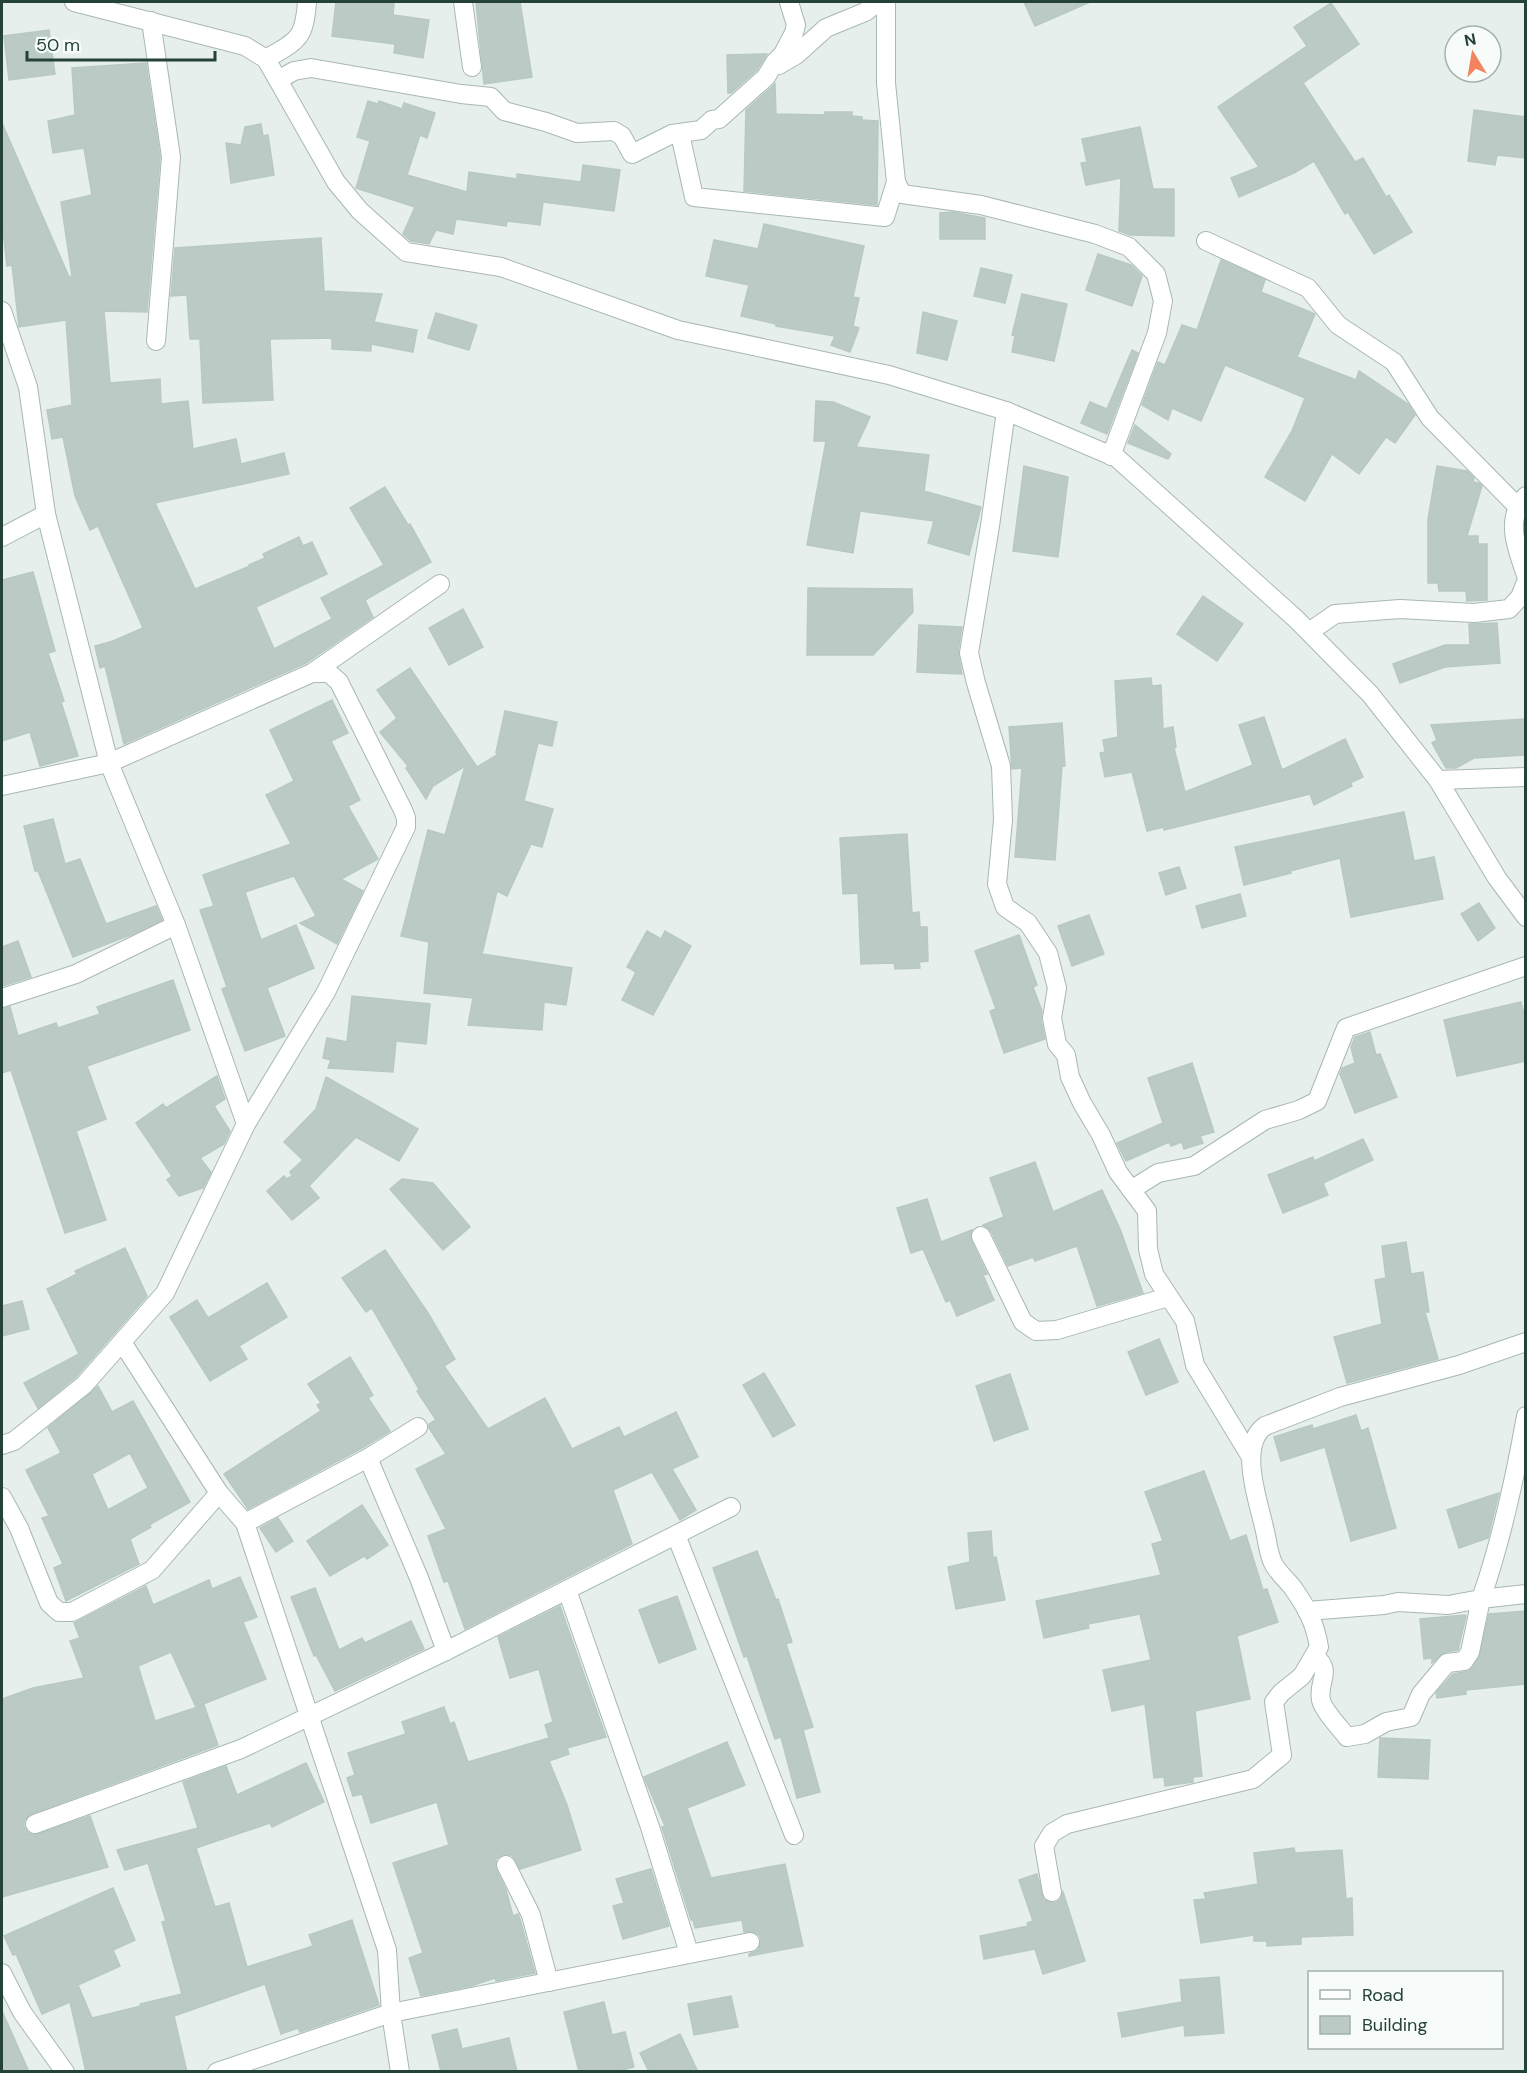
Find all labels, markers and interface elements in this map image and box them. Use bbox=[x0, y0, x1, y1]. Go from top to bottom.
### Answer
scale bar bbox=[27, 24, 214, 62]
north arrow bbox=[1443, 24, 1503, 84]
text: N bbox=[1463, 28, 1478, 51]
text: 50 m bbox=[36, 33, 80, 57]
legend bbox=[1308, 1971, 1503, 2049]
text: Road bbox=[1362, 1983, 1404, 2007]
text: Building bbox=[1362, 2013, 1427, 2037]

